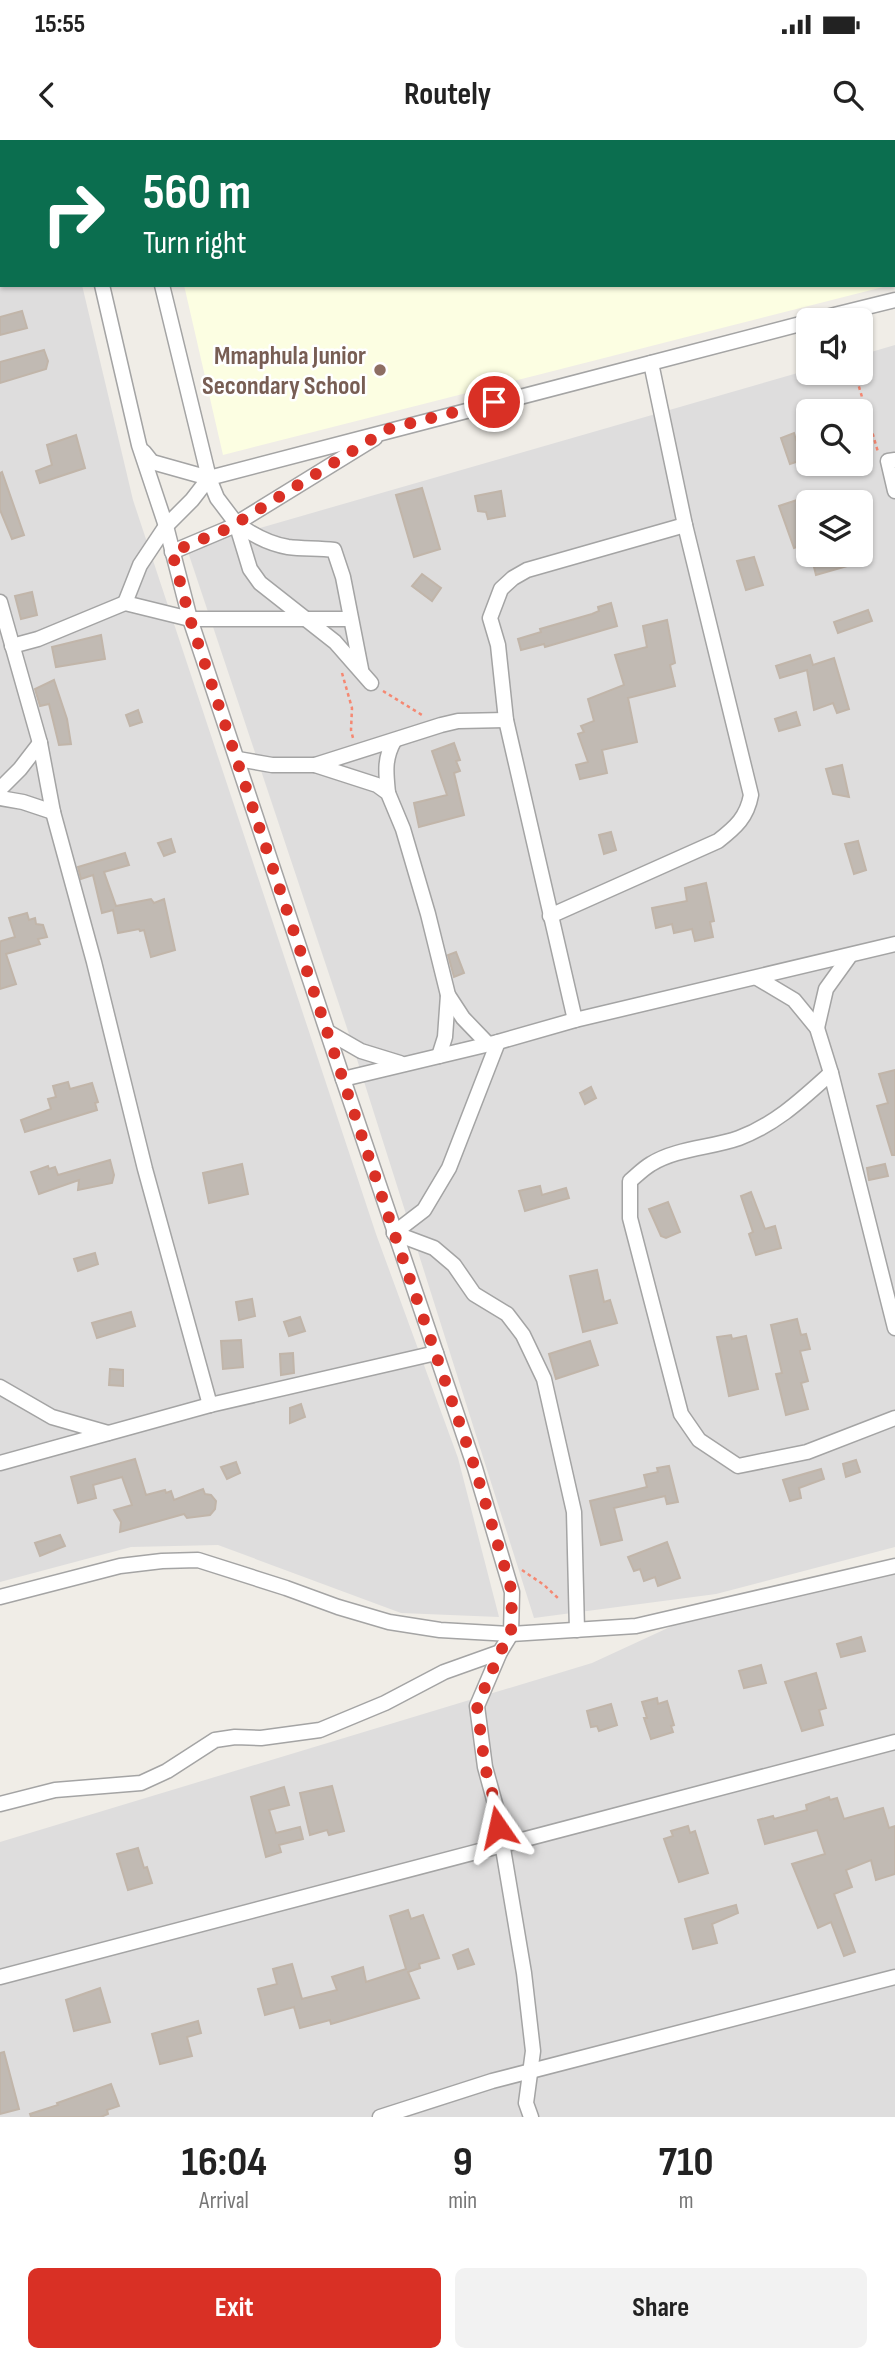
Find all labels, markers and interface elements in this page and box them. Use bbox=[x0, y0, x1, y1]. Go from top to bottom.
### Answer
text: 15:55 bbox=[35, 9, 85, 40]
text: Routely bbox=[404, 75, 491, 114]
icon: back bbox=[28, 76, 66, 114]
icon: search bbox=[829, 76, 867, 114]
text: 560 m bbox=[143, 164, 251, 223]
icon: right bbox=[28, 168, 119, 259]
text: Turn right bbox=[143, 224, 247, 263]
map controls bbox=[796, 308, 873, 567]
button: sound bbox=[796, 308, 873, 385]
place label: Mmaphula Junior Secondary School bbox=[202, 341, 366, 402]
marker: Mmaphula Junior Secondary School bbox=[372, 362, 388, 378]
pin bbox=[464, 372, 524, 432]
icon: arrive bbox=[475, 383, 513, 421]
button: search bbox=[796, 399, 873, 476]
button: layers bbox=[796, 490, 873, 567]
position arrow bbox=[461, 1790, 535, 1864]
text: 16:04 bbox=[182, 2137, 267, 2188]
text: 9 bbox=[453, 2137, 473, 2188]
text: 710 bbox=[659, 2137, 713, 2188]
text: Arrival bbox=[199, 2187, 249, 2215]
text: min bbox=[448, 2187, 477, 2215]
text: m bbox=[679, 2187, 693, 2215]
button: Exit bbox=[28, 2268, 441, 2348]
button: Share bbox=[455, 2268, 867, 2348]

